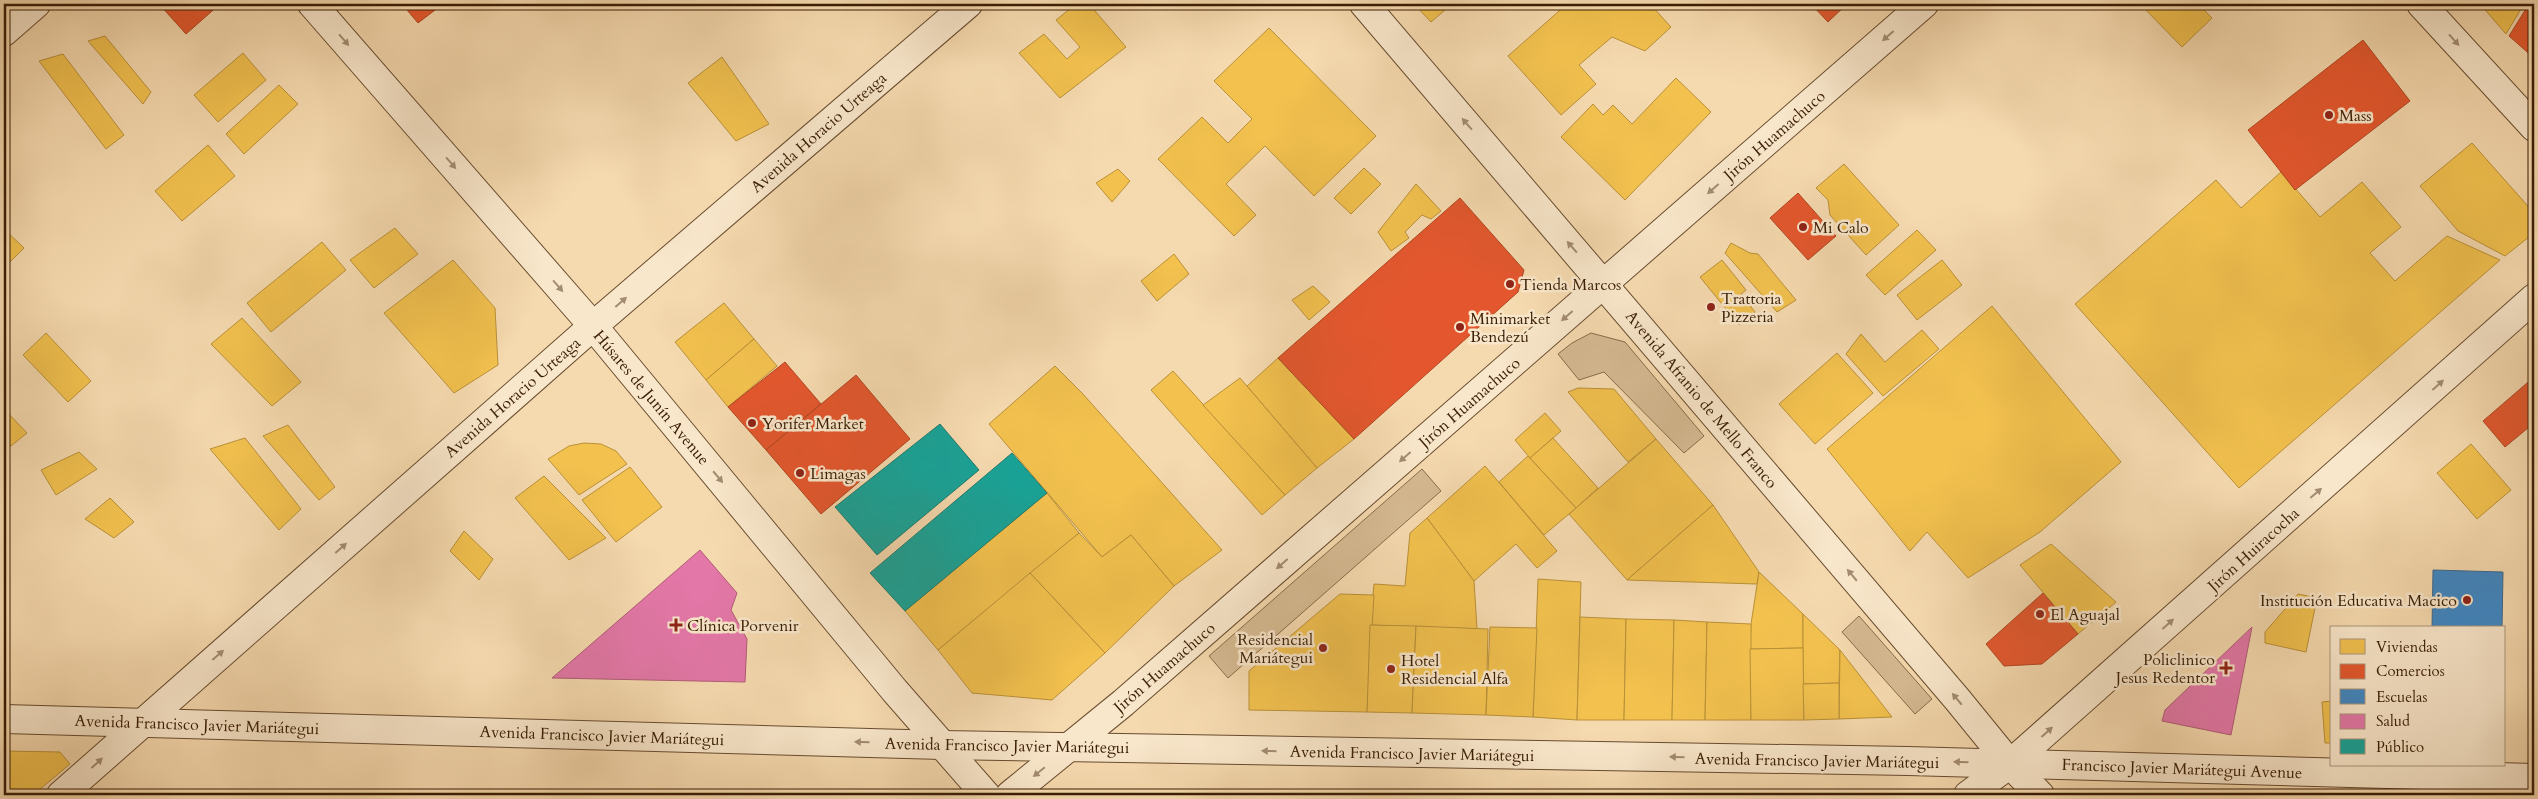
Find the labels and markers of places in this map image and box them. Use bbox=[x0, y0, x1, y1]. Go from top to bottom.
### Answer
place label: Mass bbox=[2339, 105, 2372, 127]
marker: Mass bbox=[2323, 109, 2335, 121]
place label: Mi Calo bbox=[1813, 217, 1869, 239]
marker: Mi Calo bbox=[1797, 221, 1809, 233]
place label: Tienda Marcos bbox=[1520, 274, 1621, 296]
marker: Tienda Marcos bbox=[1504, 278, 1516, 290]
place label: Trattoria Pizzeria bbox=[1721, 288, 1782, 328]
marker: Trattoria Pizzeria bbox=[1705, 301, 1717, 313]
place label: Minimarket Bendezú bbox=[1470, 308, 1550, 348]
marker: Minimarket Bendezú bbox=[1454, 321, 1466, 333]
place label: Yorifer Market bbox=[762, 413, 864, 435]
marker: Yorifer Market bbox=[746, 417, 758, 429]
place label: Limagas bbox=[810, 463, 866, 485]
marker: Limagas bbox=[794, 467, 806, 479]
place label: Institución Educativa Macico bbox=[2260, 590, 2457, 612]
marker: Institución Educativa Macico bbox=[2461, 594, 2473, 606]
place label: El Aguajal bbox=[2050, 604, 2120, 626]
marker: El Aguajal bbox=[2034, 608, 2046, 620]
place label: Clínica Porvenir bbox=[687, 615, 799, 637]
marker: Clínica Porvenir bbox=[669, 618, 683, 632]
place label: Residencial Mariátegui bbox=[1237, 629, 1313, 669]
marker: Residencial Mariátegui bbox=[1317, 642, 1329, 654]
place label: Policlinico Jesus Redentor bbox=[2114, 649, 2215, 689]
place label: Hotel Residencial Alfa bbox=[1401, 650, 1508, 690]
marker: Policlinico Jesus Redentor bbox=[2219, 661, 2233, 675]
marker: Hotel Residencial Alfa bbox=[1385, 663, 1397, 675]

